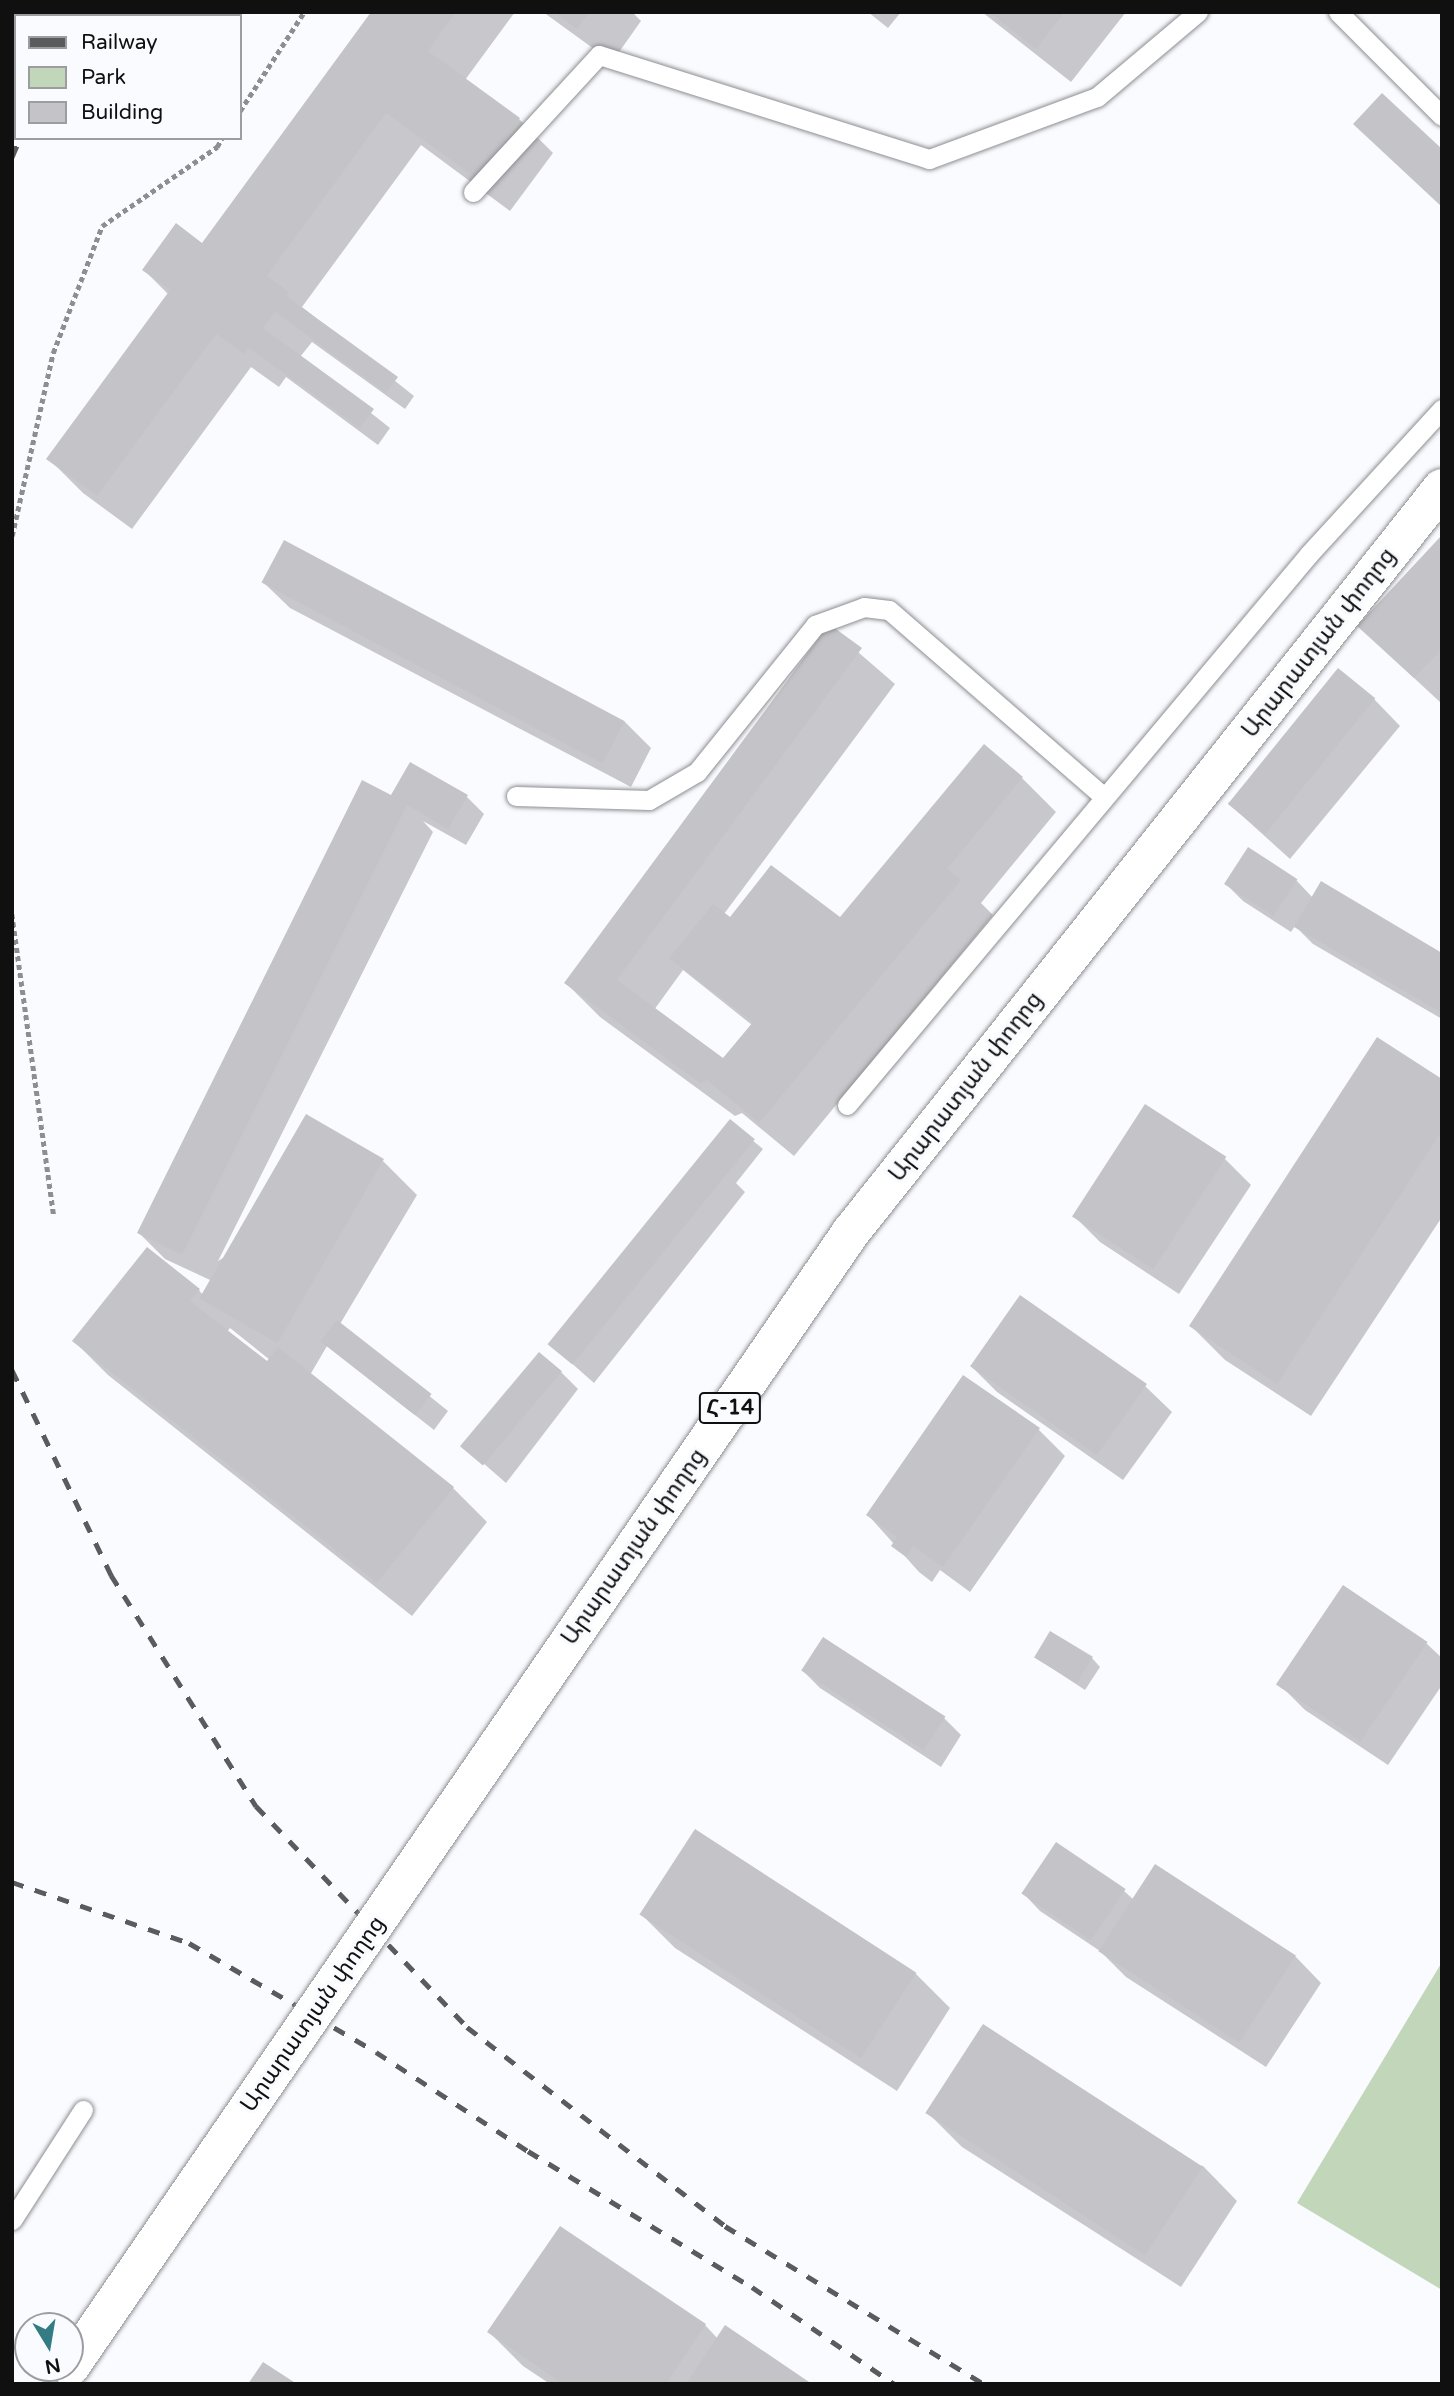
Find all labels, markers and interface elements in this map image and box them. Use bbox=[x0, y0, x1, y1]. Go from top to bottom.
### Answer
legend bbox=[14, 14, 242, 140]
text: Railway bbox=[81, 30, 158, 55]
text: Park bbox=[81, 65, 126, 90]
text: Building bbox=[81, 100, 163, 125]
street label: Արարատյան փողոց bbox=[1236, 543, 1402, 743]
street label: Արարատյան փողոց bbox=[883, 987, 1049, 1187]
road number: Հ-14 bbox=[698, 1390, 762, 1426]
street label: Արարատյան փողոց bbox=[556, 1444, 712, 1650]
street label: Արարատյան փողոց bbox=[235, 1911, 391, 2117]
north arrow bbox=[14, 2312, 84, 2382]
text: N bbox=[43, 2353, 62, 2378]

